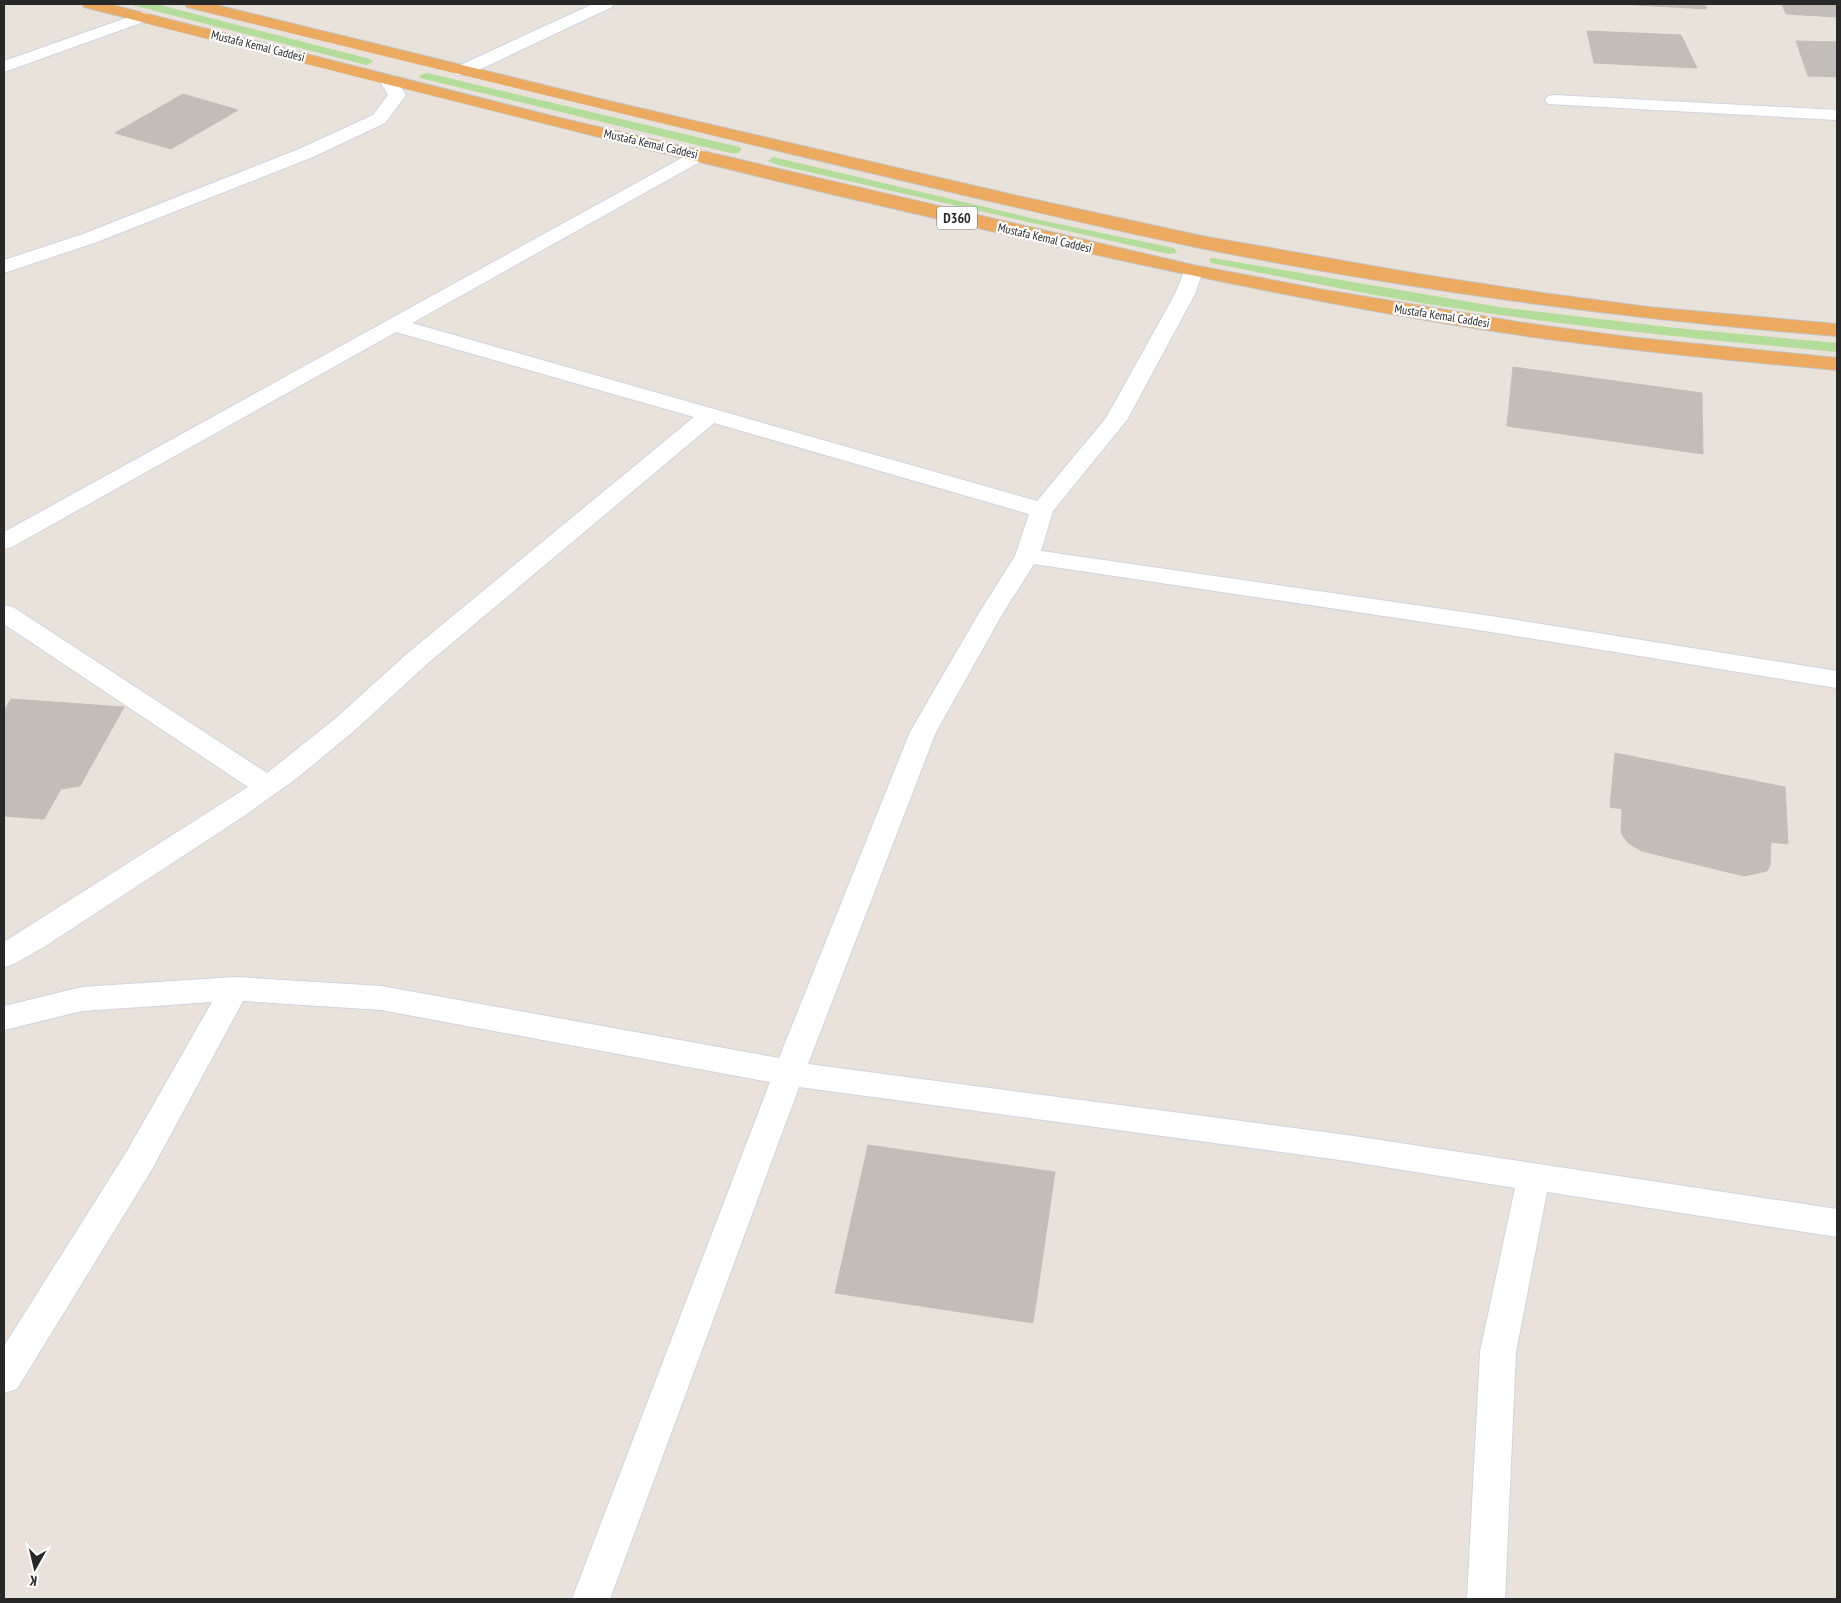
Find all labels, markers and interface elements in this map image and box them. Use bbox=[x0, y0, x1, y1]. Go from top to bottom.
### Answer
street label: Mustafa Kemal Caddesi bbox=[210, 27, 306, 64]
street label: Mustafa Kemal Caddesi bbox=[603, 125, 700, 162]
road number: D360 bbox=[937, 207, 977, 230]
street label: Mustafa Kemal Caddesi bbox=[997, 219, 1094, 256]
street label: Mustafa Kemal Caddesi bbox=[1394, 301, 1491, 330]
north arrow bbox=[10, 1543, 60, 1593]
text: K bbox=[28, 1571, 38, 1590]

